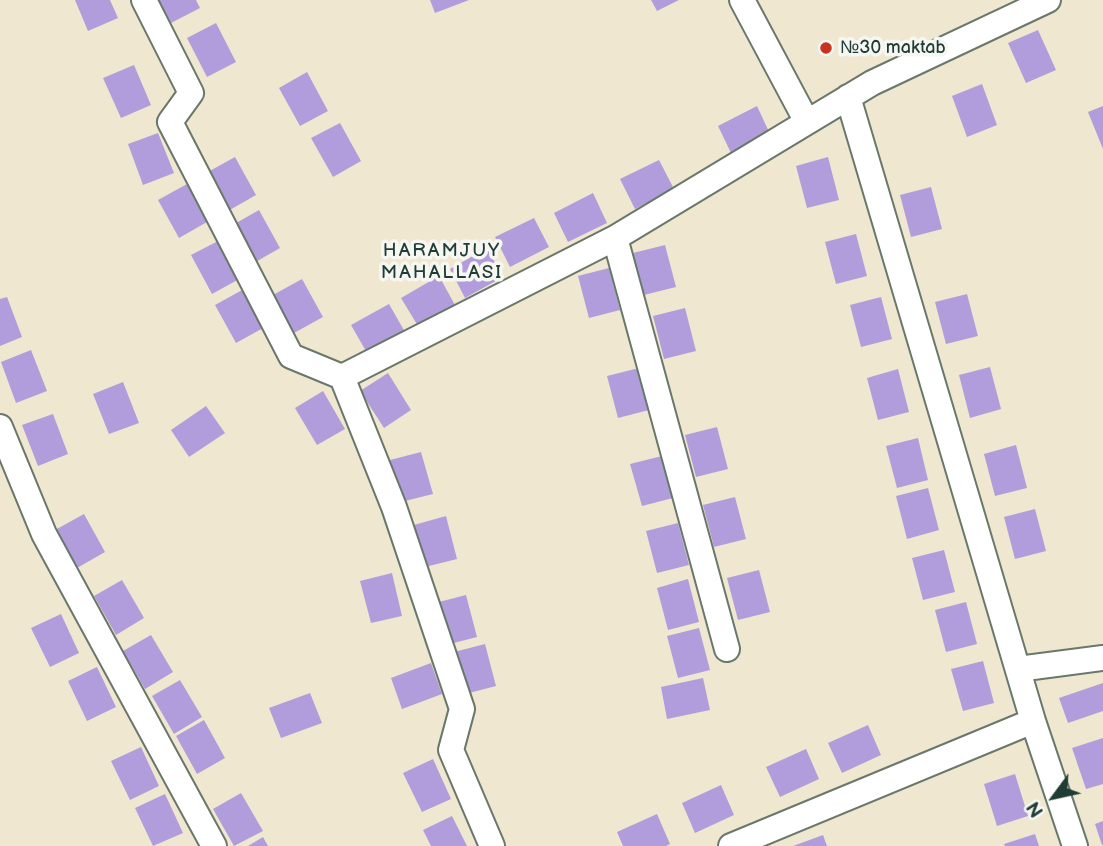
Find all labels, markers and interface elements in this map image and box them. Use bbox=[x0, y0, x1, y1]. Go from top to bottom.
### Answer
place label: №30 maktab bbox=[840, 37, 946, 59]
marker: №30 maktab bbox=[818, 40, 834, 56]
district label: HARAMJUY MAHALLASI bbox=[382, 240, 502, 284]
north arrow bbox=[1019, 762, 1089, 832]
text: N bbox=[1022, 796, 1050, 821]

